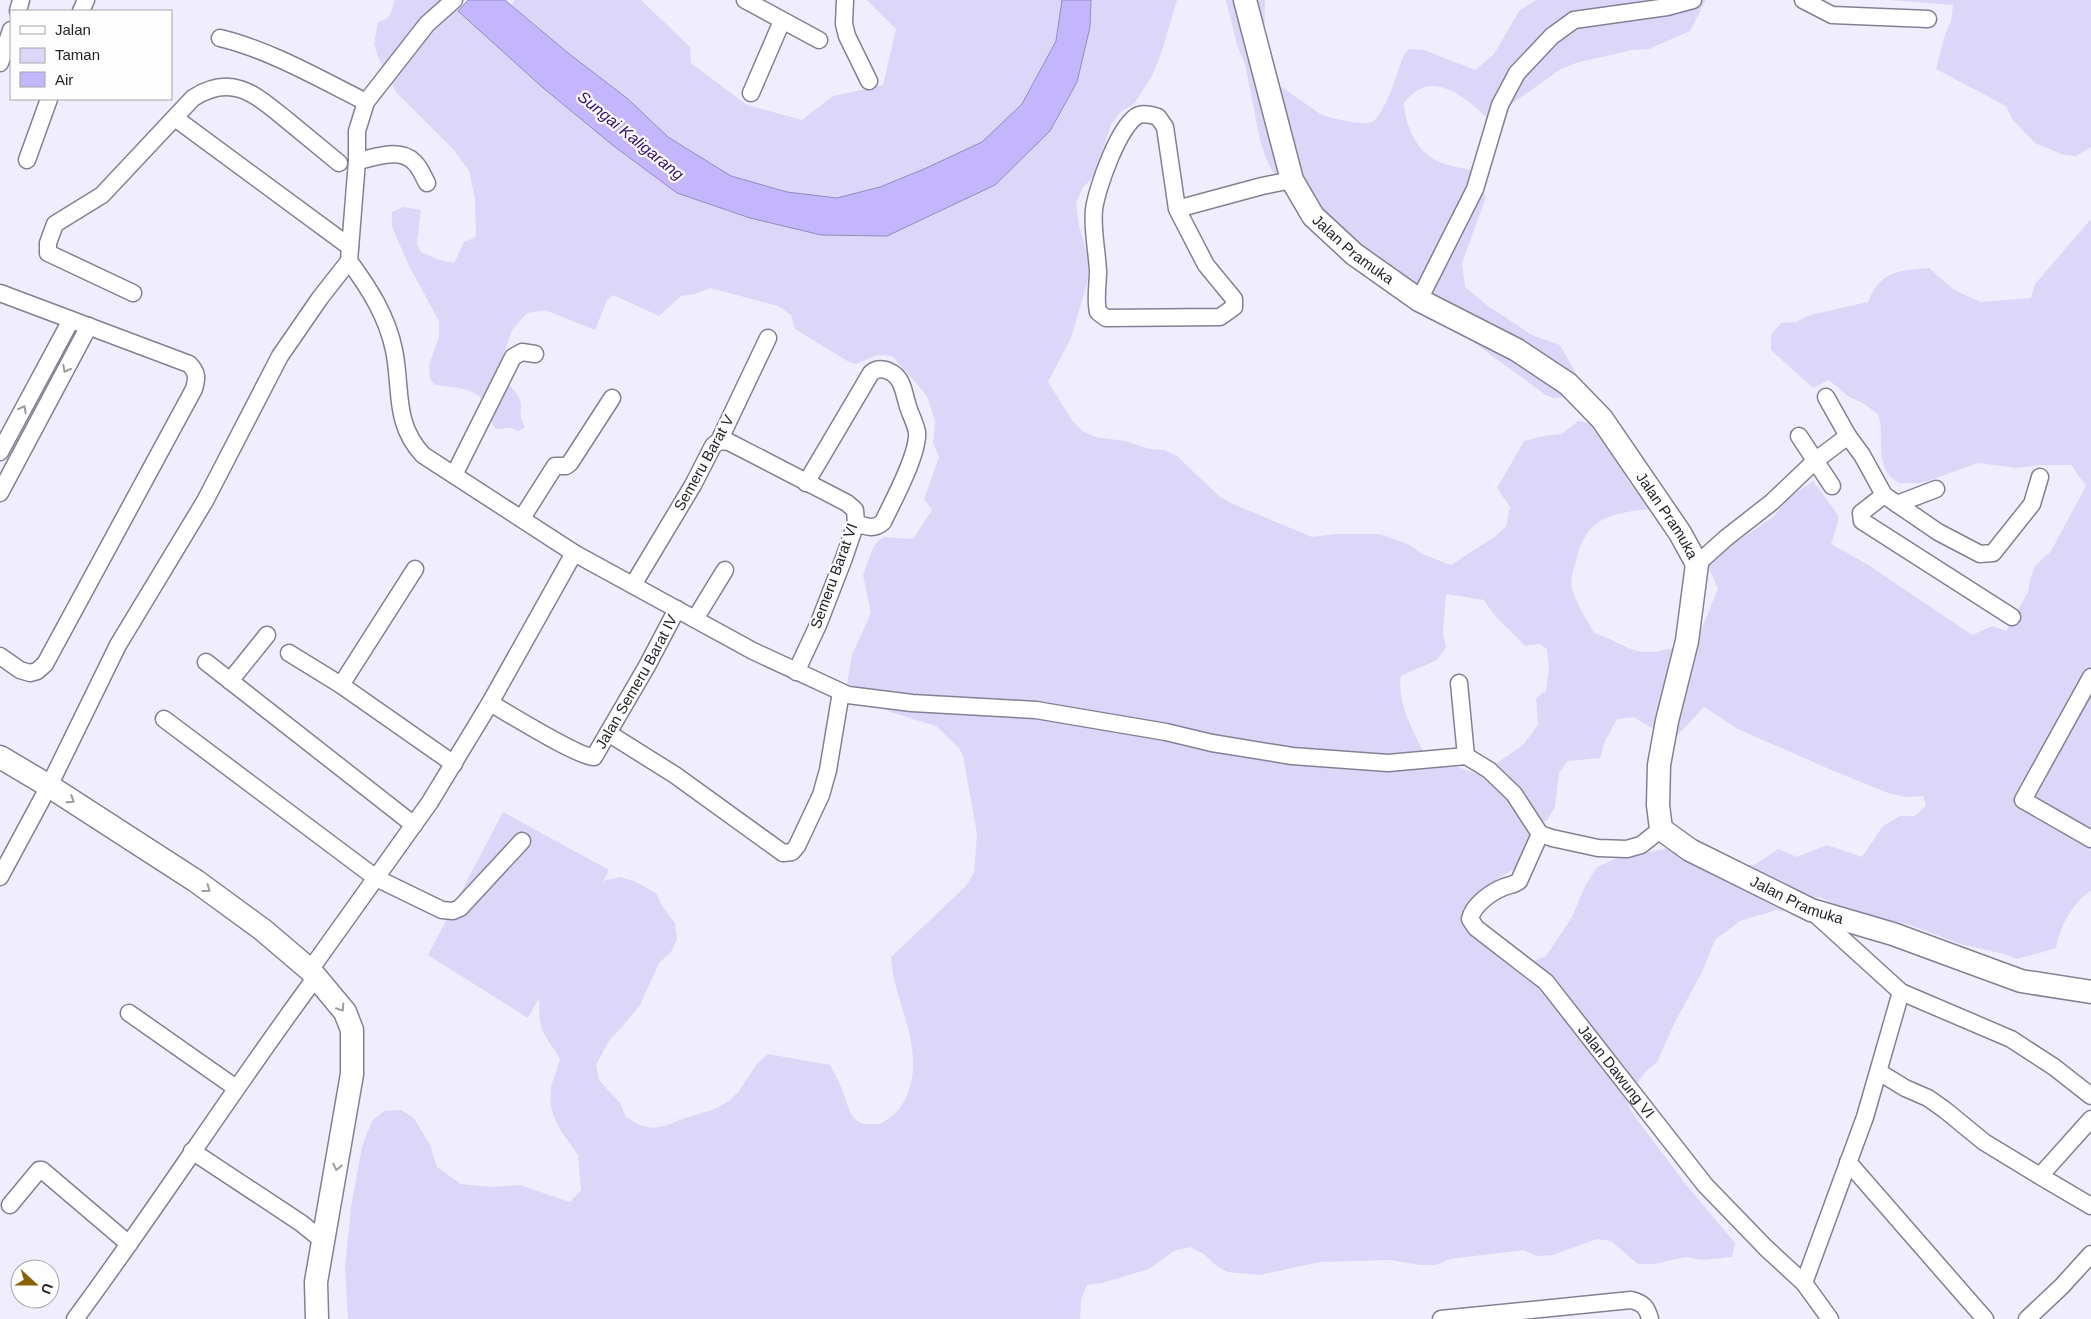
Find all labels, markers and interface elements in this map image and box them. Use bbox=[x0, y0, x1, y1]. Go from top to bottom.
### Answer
legend bbox=[10, 10, 172, 100]
text: Jalan bbox=[55, 21, 91, 38]
text: Taman bbox=[55, 46, 100, 63]
text: Air bbox=[55, 71, 73, 88]
water label: Sungai Kaligarang bbox=[575, 88, 687, 183]
street label: Jalan Pramuka bbox=[1309, 211, 1398, 288]
one-way arrow bbox=[62, 363, 72, 372]
one-way arrow bbox=[17, 405, 27, 414]
street label: Semeru Barat V bbox=[670, 412, 737, 514]
street label: Jalan Pramuka bbox=[1633, 469, 1702, 562]
street label: Semeru Barat VI bbox=[807, 521, 860, 631]
street label: Jalan Semeru Barat IV bbox=[592, 612, 680, 752]
one-way arrow bbox=[66, 794, 75, 804]
street label: Jalan Pramuka bbox=[1748, 872, 1846, 927]
one-way arrow bbox=[202, 883, 211, 893]
one-way arrow bbox=[335, 1003, 345, 1012]
street label: Jalan Dawung VI bbox=[1575, 1021, 1658, 1121]
one-way arrow bbox=[332, 1162, 343, 1171]
north arrow bbox=[10, 1259, 60, 1309]
text: U bbox=[38, 1281, 56, 1296]

